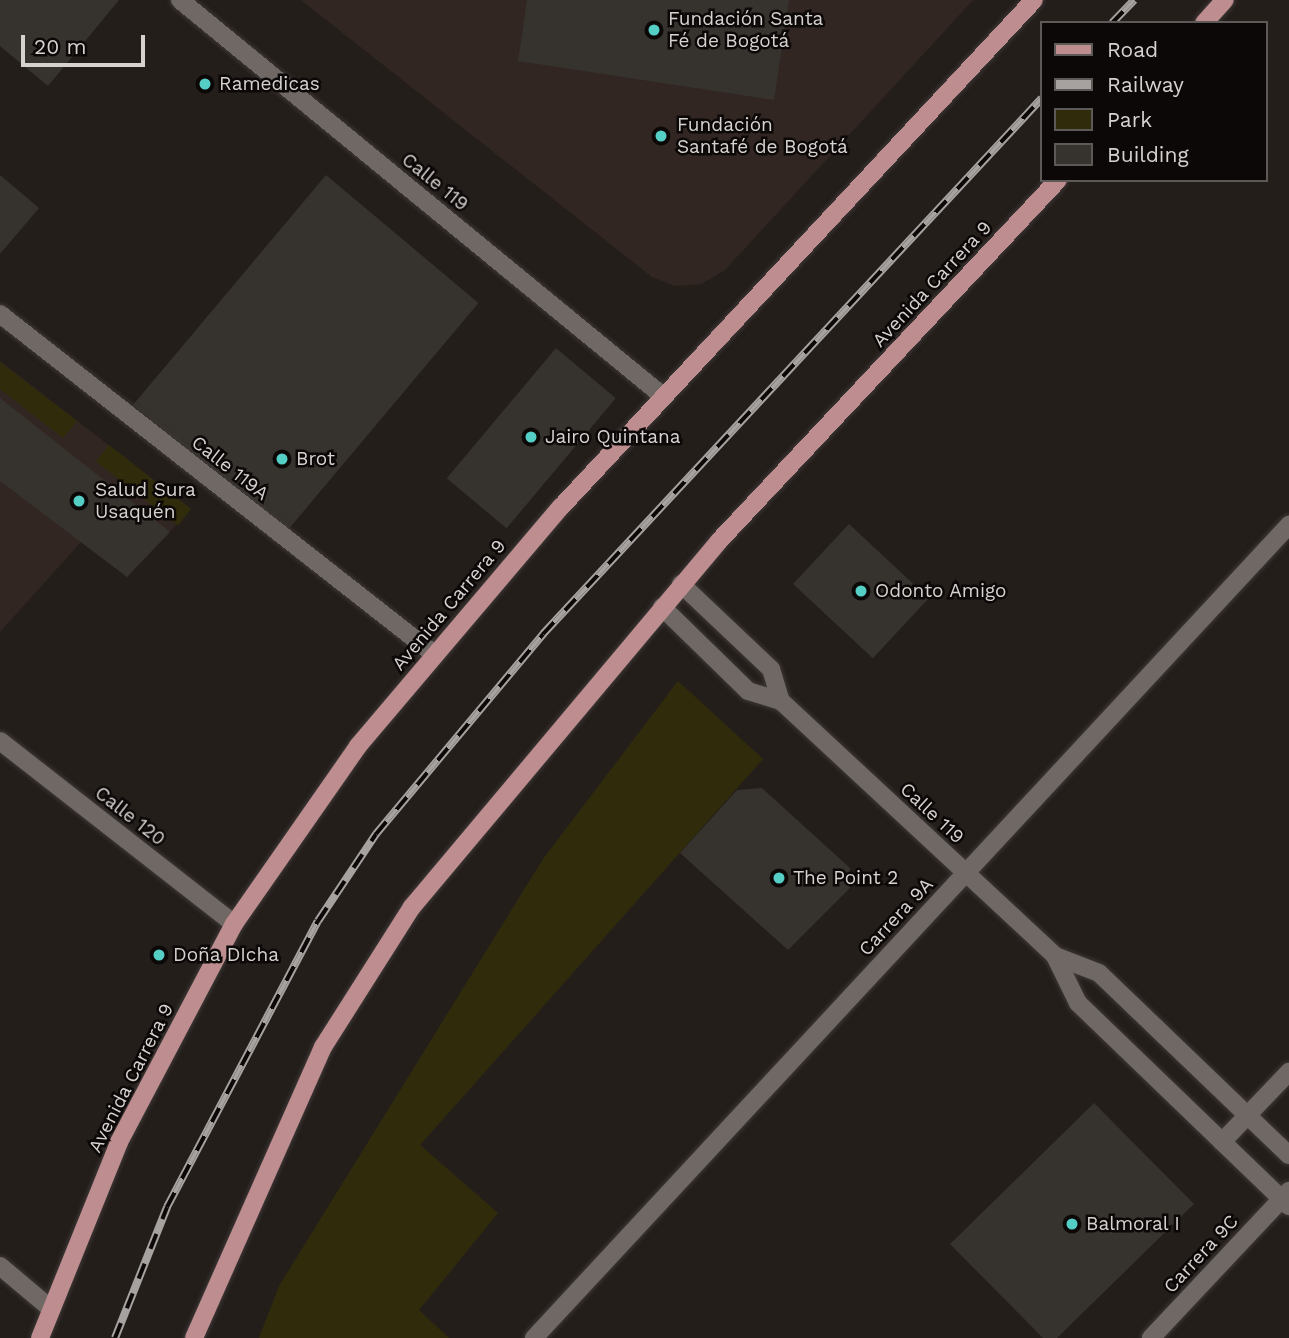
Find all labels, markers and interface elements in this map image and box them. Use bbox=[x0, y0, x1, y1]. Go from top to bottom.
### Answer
place label: Fundación Santa Fé de Bogotá bbox=[668, 8, 823, 52]
scale bar bbox=[24, 21, 149, 65]
legend bbox=[1040, 21, 1268, 182]
marker: Fundación Santa Fé de Bogotá bbox=[646, 22, 662, 38]
text: 20 m bbox=[34, 34, 86, 59]
text: Road bbox=[1107, 37, 1158, 62]
text: Railway bbox=[1107, 72, 1184, 97]
place label: Ramedicas bbox=[219, 73, 320, 95]
marker: Ramedicas bbox=[197, 76, 213, 92]
text: Park bbox=[1107, 107, 1152, 132]
place label: Fundación Santafé de Bogotá bbox=[677, 114, 848, 158]
marker: Fundación Santafé de Bogotá bbox=[651, 126, 671, 146]
text: Building bbox=[1107, 142, 1189, 167]
street label: Calle 119 bbox=[397, 148, 473, 216]
street label: Avenida Carrera 9 bbox=[867, 216, 997, 352]
place label: Jairo Quintana bbox=[545, 426, 680, 448]
marker: Jairo Quintana bbox=[523, 429, 539, 445]
street label: Calle 119A bbox=[187, 431, 273, 505]
place label: Brot bbox=[296, 448, 335, 470]
marker: Brot bbox=[274, 451, 290, 467]
place label: Salud Sura Usaquén bbox=[95, 479, 196, 523]
marker: Salud Sura Usaquén bbox=[69, 491, 89, 511]
street label: Avenida Carrera 9 bbox=[387, 534, 511, 676]
place label: Odonto Amigo bbox=[875, 580, 1007, 602]
marker: Odonto Amigo bbox=[853, 583, 869, 599]
street label: Calle 119 bbox=[895, 778, 969, 848]
street label: Calle 120 bbox=[90, 781, 170, 851]
place label: The Point 2 bbox=[793, 867, 898, 889]
marker: The Point 2 bbox=[771, 870, 787, 886]
street label: Carrera 9A bbox=[854, 873, 938, 961]
place label: Doña DIcha bbox=[173, 944, 279, 966]
marker: Doña DIcha bbox=[151, 947, 167, 963]
street label: Avenida Carrera 9 bbox=[83, 999, 179, 1157]
street label: Carrera 9C bbox=[1159, 1210, 1243, 1298]
place label: Balmoral I bbox=[1086, 1213, 1181, 1235]
marker: Balmoral I bbox=[1064, 1216, 1080, 1232]

